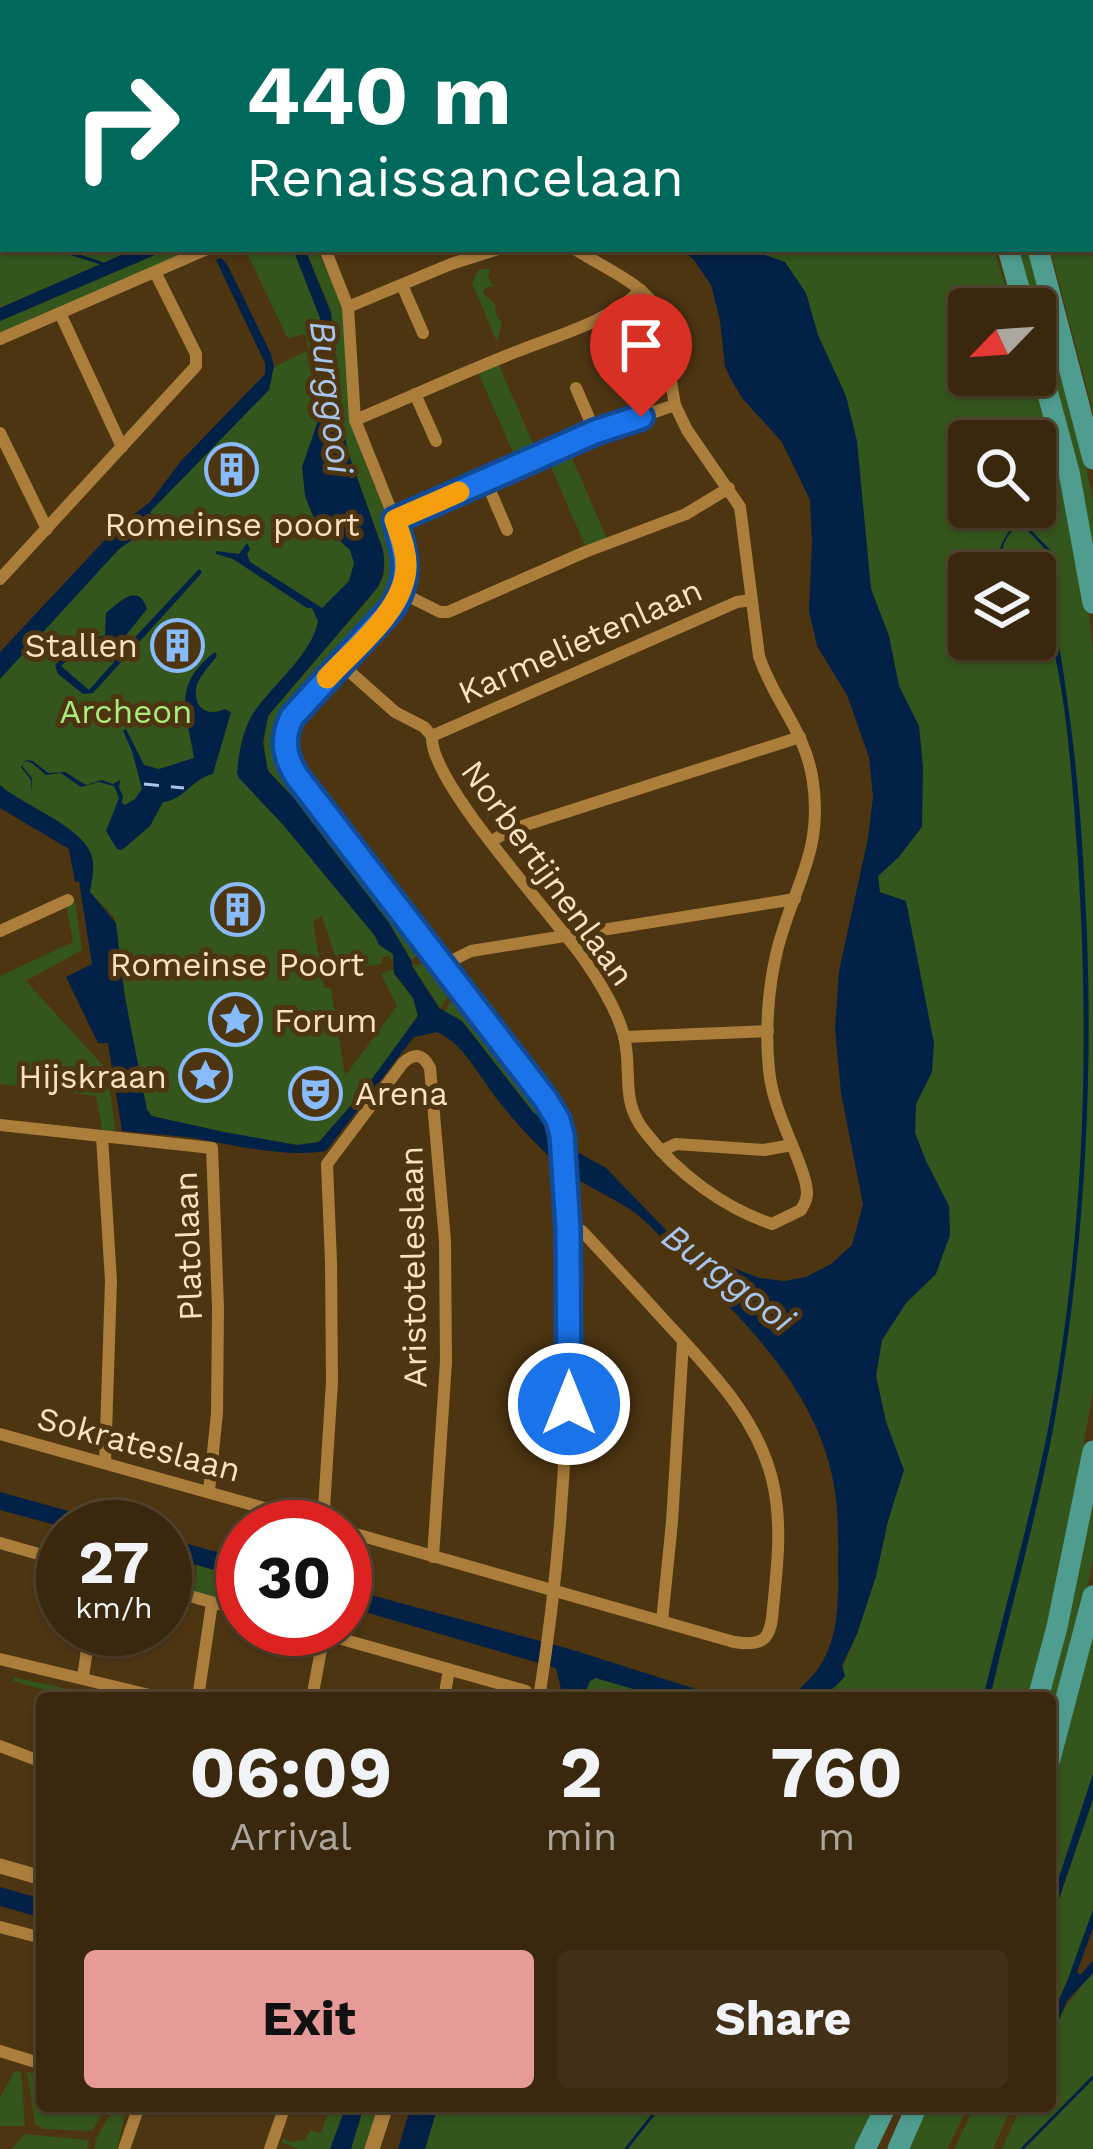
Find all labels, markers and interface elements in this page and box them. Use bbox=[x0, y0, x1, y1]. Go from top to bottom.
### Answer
text: 440 m bbox=[246, 46, 512, 144]
icon: right bbox=[48, 48, 204, 204]
text: Renaissancelaan bbox=[246, 146, 684, 209]
north arrow bbox=[948, 288, 1056, 396]
map controls bbox=[948, 288, 1056, 660]
pin bbox=[590, 294, 692, 417]
icon: arrive bbox=[608, 312, 674, 378]
water label: Burggooi bbox=[301, 318, 361, 478]
button: search bbox=[948, 420, 1056, 528]
building icon: Romeinse poort bbox=[204, 442, 260, 498]
place label: Romeinse poort bbox=[104, 505, 360, 544]
button: layers bbox=[948, 552, 1056, 660]
street label: Karmelietenlaan bbox=[452, 570, 708, 712]
building icon: Stallen bbox=[149, 617, 205, 673]
place label: Stallen bbox=[25, 626, 138, 665]
park label: Archeon bbox=[60, 692, 192, 731]
street label: Norbertijnenlaan bbox=[453, 753, 643, 993]
building icon: Romeinse Poort bbox=[209, 882, 265, 938]
place label: Romeinse Poort bbox=[110, 945, 364, 984]
place icon: Forum bbox=[207, 992, 263, 1048]
place label: Forum bbox=[274, 1001, 377, 1040]
place icon: Hijskraan bbox=[178, 1048, 234, 1104]
place label: Hijskraan bbox=[18, 1057, 167, 1096]
theatre icon: Arena bbox=[288, 1065, 344, 1121]
place label: Arena bbox=[355, 1074, 448, 1113]
street label: Aristoteleslaan bbox=[391, 1146, 435, 1388]
street label: Platolaan bbox=[166, 1170, 210, 1322]
water label: Burggooi bbox=[654, 1215, 804, 1342]
position arrow bbox=[506, 1341, 632, 1467]
street label: Sokrateslaan bbox=[33, 1398, 245, 1490]
speed limit sign: 30 bbox=[216, 1500, 372, 1656]
text: 27 bbox=[78, 1527, 150, 1598]
text: km/h bbox=[75, 1590, 153, 1625]
text: 06:09 bbox=[189, 1730, 392, 1814]
text: 2 bbox=[560, 1730, 603, 1814]
text: 760 bbox=[770, 1730, 903, 1814]
text: Arrival bbox=[230, 1814, 352, 1859]
text: min bbox=[545, 1814, 617, 1859]
text: m bbox=[818, 1814, 855, 1859]
button: Exit bbox=[84, 1950, 534, 2088]
button: Share bbox=[558, 1950, 1008, 2088]

